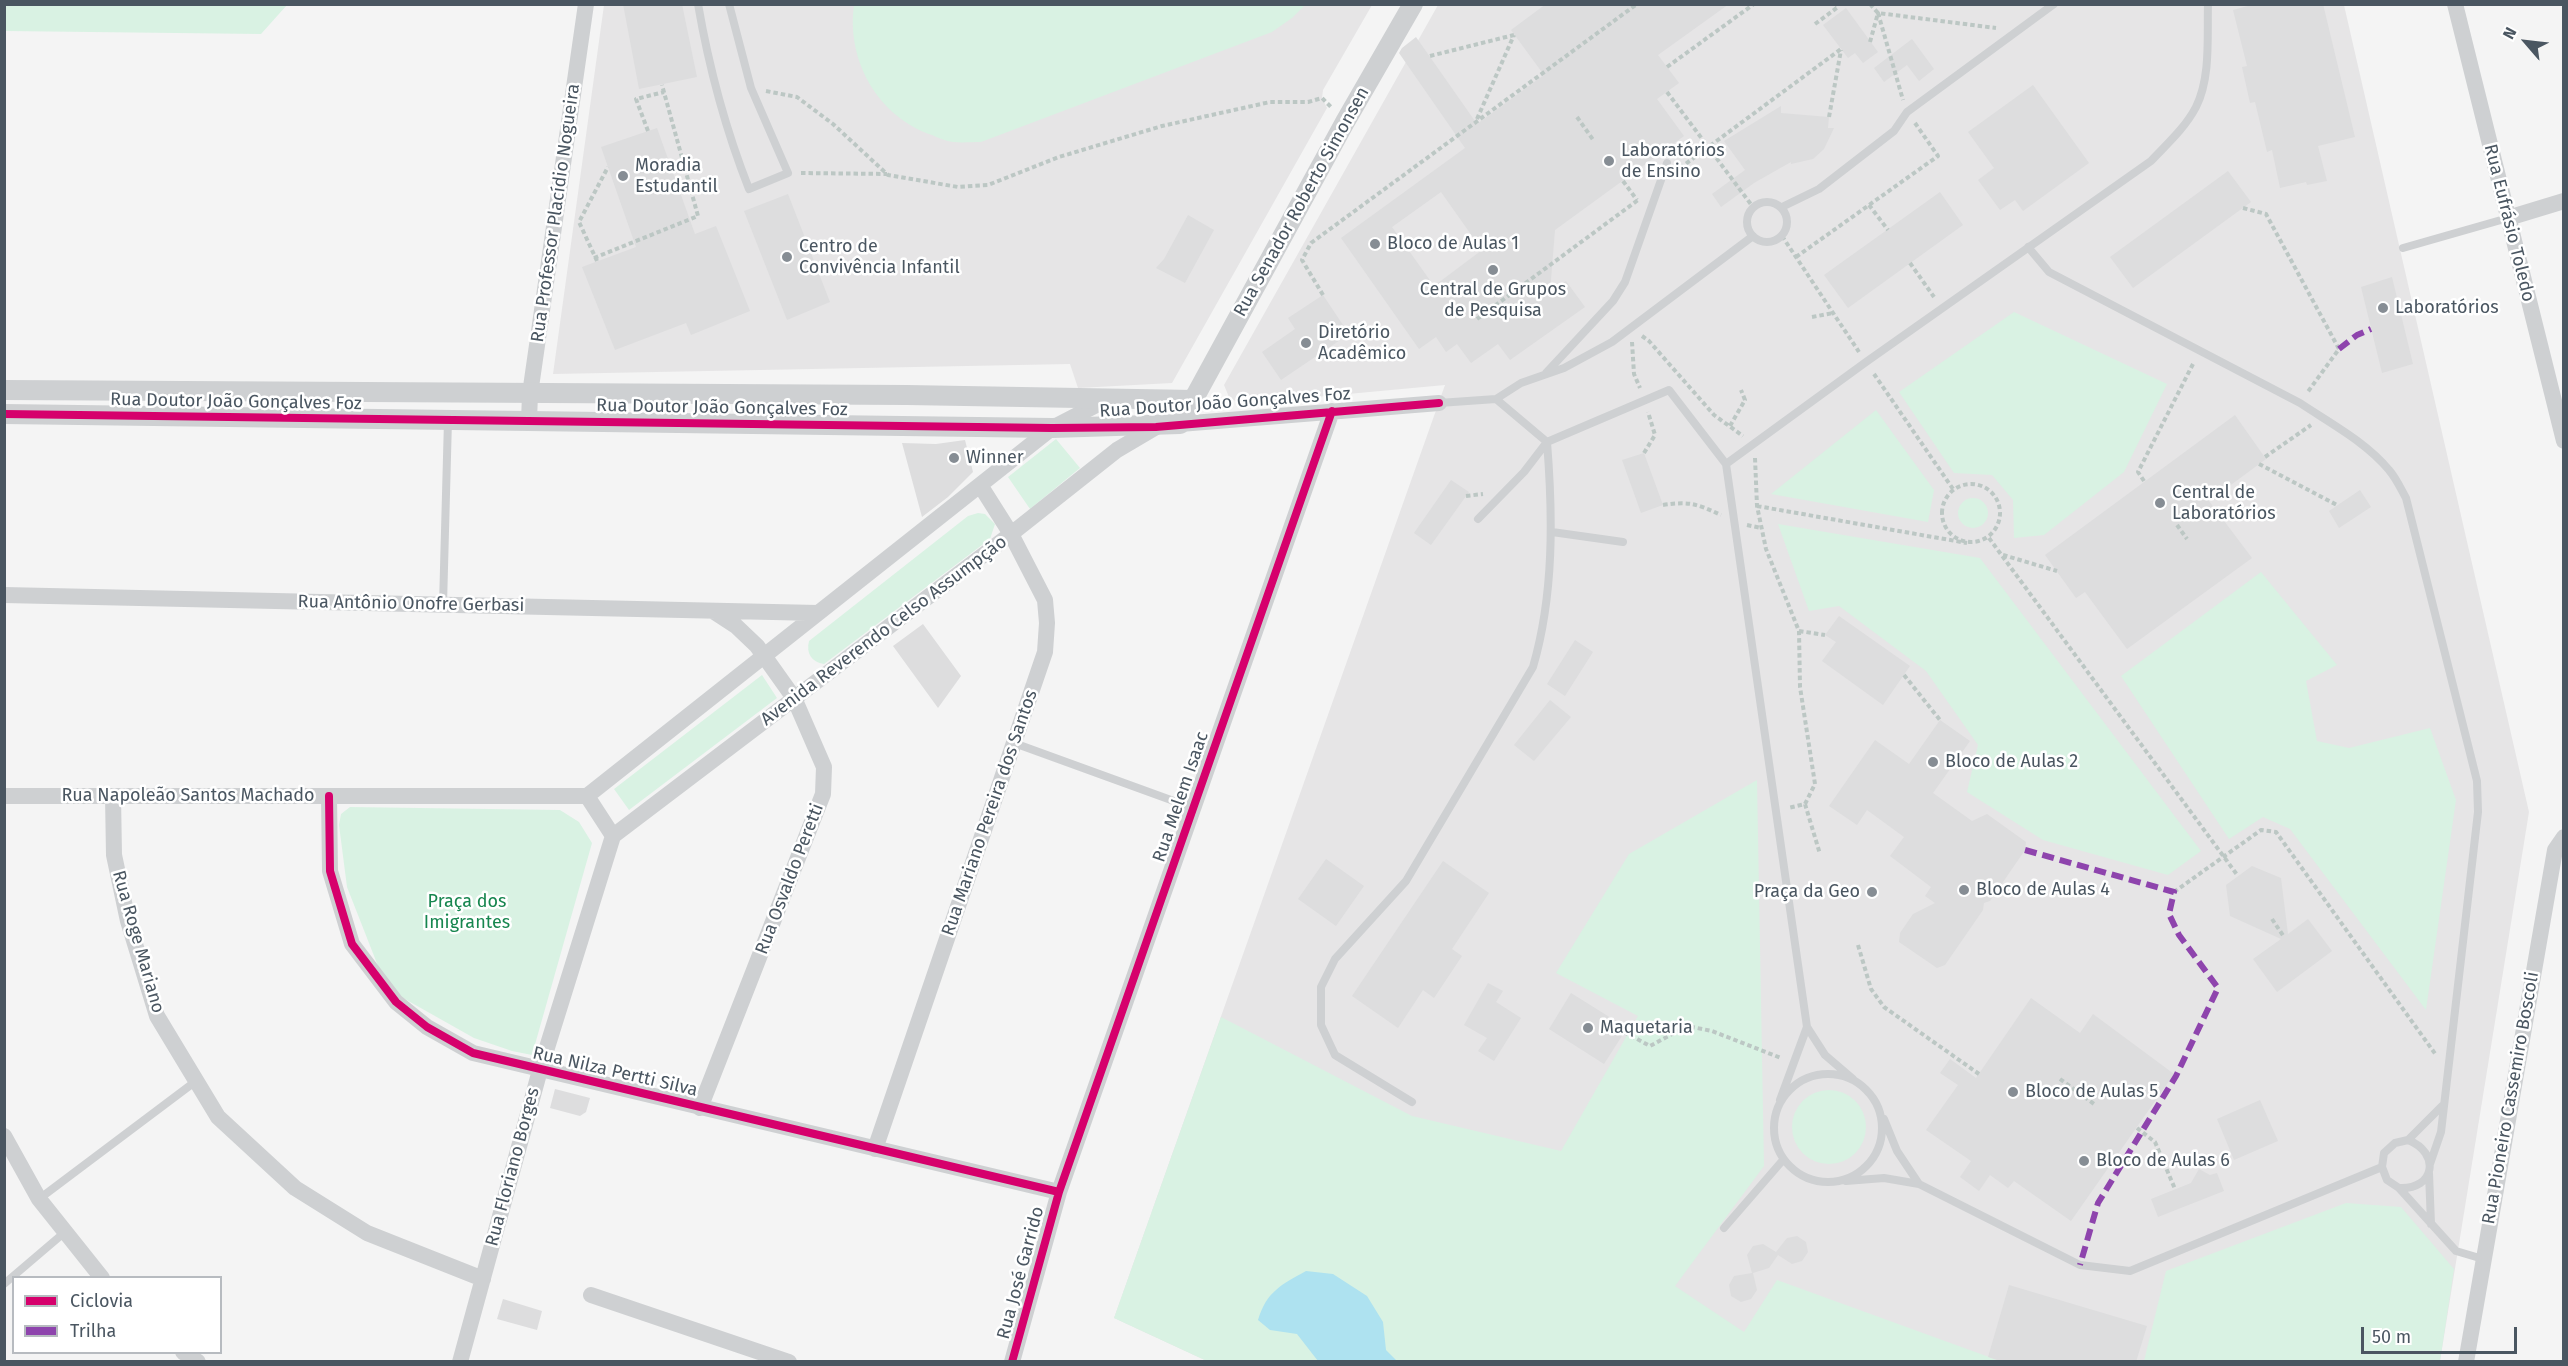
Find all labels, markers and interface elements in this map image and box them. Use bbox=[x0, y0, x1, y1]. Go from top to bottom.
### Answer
north arrow bbox=[2496, 12, 2556, 72]
text: N bbox=[2499, 24, 2521, 42]
street label: Rua Professor Placídio Nogueira bbox=[527, 82, 585, 344]
street label: Rua Senador Roberto Simonsen bbox=[1230, 83, 1374, 321]
place label: Laboratórios de Ensino bbox=[1621, 140, 1725, 182]
street label: Rua Eufrásio Toledo bbox=[2479, 142, 2539, 304]
marker: Laboratórios de Ensino bbox=[1602, 154, 1616, 168]
place label: Moradia Estudantil bbox=[635, 155, 718, 198]
marker: Moradia Estudantil bbox=[616, 169, 630, 183]
place label: Bloco de Aulas 1 bbox=[1387, 233, 1519, 255]
place label: Centro de Convivência Infantil bbox=[799, 236, 960, 278]
marker: Bloco de Aulas 1 bbox=[1368, 237, 1382, 251]
marker: Centro de Convivência Infantil bbox=[780, 250, 794, 264]
marker: Central de Grupos de Pesquisa bbox=[1486, 263, 1500, 277]
place label: Central de Grupos de Pesquisa bbox=[1420, 279, 1566, 322]
place label: Laboratórios bbox=[2395, 297, 2499, 319]
marker: Laboratórios bbox=[2376, 301, 2390, 315]
place label: Diretório Acadêmico bbox=[1318, 322, 1406, 364]
marker: Diretório Acadêmico bbox=[1299, 336, 1313, 350]
street label: Rua Doutor João Gonçalves Foz bbox=[1099, 383, 1351, 423]
street label: Rua Doutor João Gonçalves Foz bbox=[110, 389, 362, 415]
street label: Rua Doutor João Gonçalves Foz bbox=[596, 395, 848, 421]
place label: Winner bbox=[966, 447, 1024, 469]
marker: Winner bbox=[947, 451, 961, 465]
place label: Central de Laboratórios bbox=[2172, 482, 2276, 524]
marker: Central de Laboratórios bbox=[2153, 496, 2167, 510]
street label: Avenida Reverendo Celso Assumpção bbox=[757, 531, 1011, 731]
street label: Rua Antônio Onofre Gerbasi bbox=[297, 591, 525, 617]
street label: Rua Mariano Pereira dos Santos bbox=[938, 687, 1042, 939]
street label: Rua Melem Isaac bbox=[1149, 729, 1213, 865]
place label: Bloco de Aulas 2 bbox=[1945, 751, 2078, 773]
marker: Bloco de Aulas 2 bbox=[1926, 755, 1940, 769]
street label: Rua Napoleão Santos Machado bbox=[61, 785, 315, 807]
street label: Rua Osvaldo Peretti bbox=[751, 800, 829, 958]
street label: Rua Roge Mariano bbox=[107, 868, 169, 1016]
place label: Bloco de Aulas 4 bbox=[1976, 879, 2110, 901]
place label: Praça da Geo bbox=[1754, 881, 1860, 903]
marker: Bloco de Aulas 4 bbox=[1957, 883, 1971, 897]
marker: Praça da Geo bbox=[1865, 885, 1879, 899]
park label: Praça dos Imigrantes bbox=[424, 891, 510, 934]
street label: Rua Pioneiro Cassemiro Boscoli bbox=[2478, 970, 2544, 1226]
place label: Maquetaria bbox=[1600, 1017, 1693, 1039]
marker: Maquetaria bbox=[1581, 1021, 1595, 1035]
street label: Rua Nilza Pertti Silva bbox=[530, 1042, 700, 1102]
place label: Bloco de Aulas 5 bbox=[2025, 1081, 2158, 1103]
street label: Rua Floriano Borges bbox=[481, 1085, 545, 1249]
marker: Bloco de Aulas 5 bbox=[2006, 1085, 2020, 1099]
place label: Bloco de Aulas 6 bbox=[2096, 1150, 2230, 1172]
marker: Bloco de Aulas 6 bbox=[2077, 1154, 2091, 1168]
street label: Rua José Garrido bbox=[993, 1204, 1049, 1342]
legend bbox=[12, 1276, 222, 1354]
text: Ciclovia bbox=[70, 1290, 133, 1312]
scale bar bbox=[2364, 1315, 2520, 1353]
text: Trilha bbox=[70, 1320, 116, 1342]
text: 50 m bbox=[2372, 1326, 2411, 1348]

